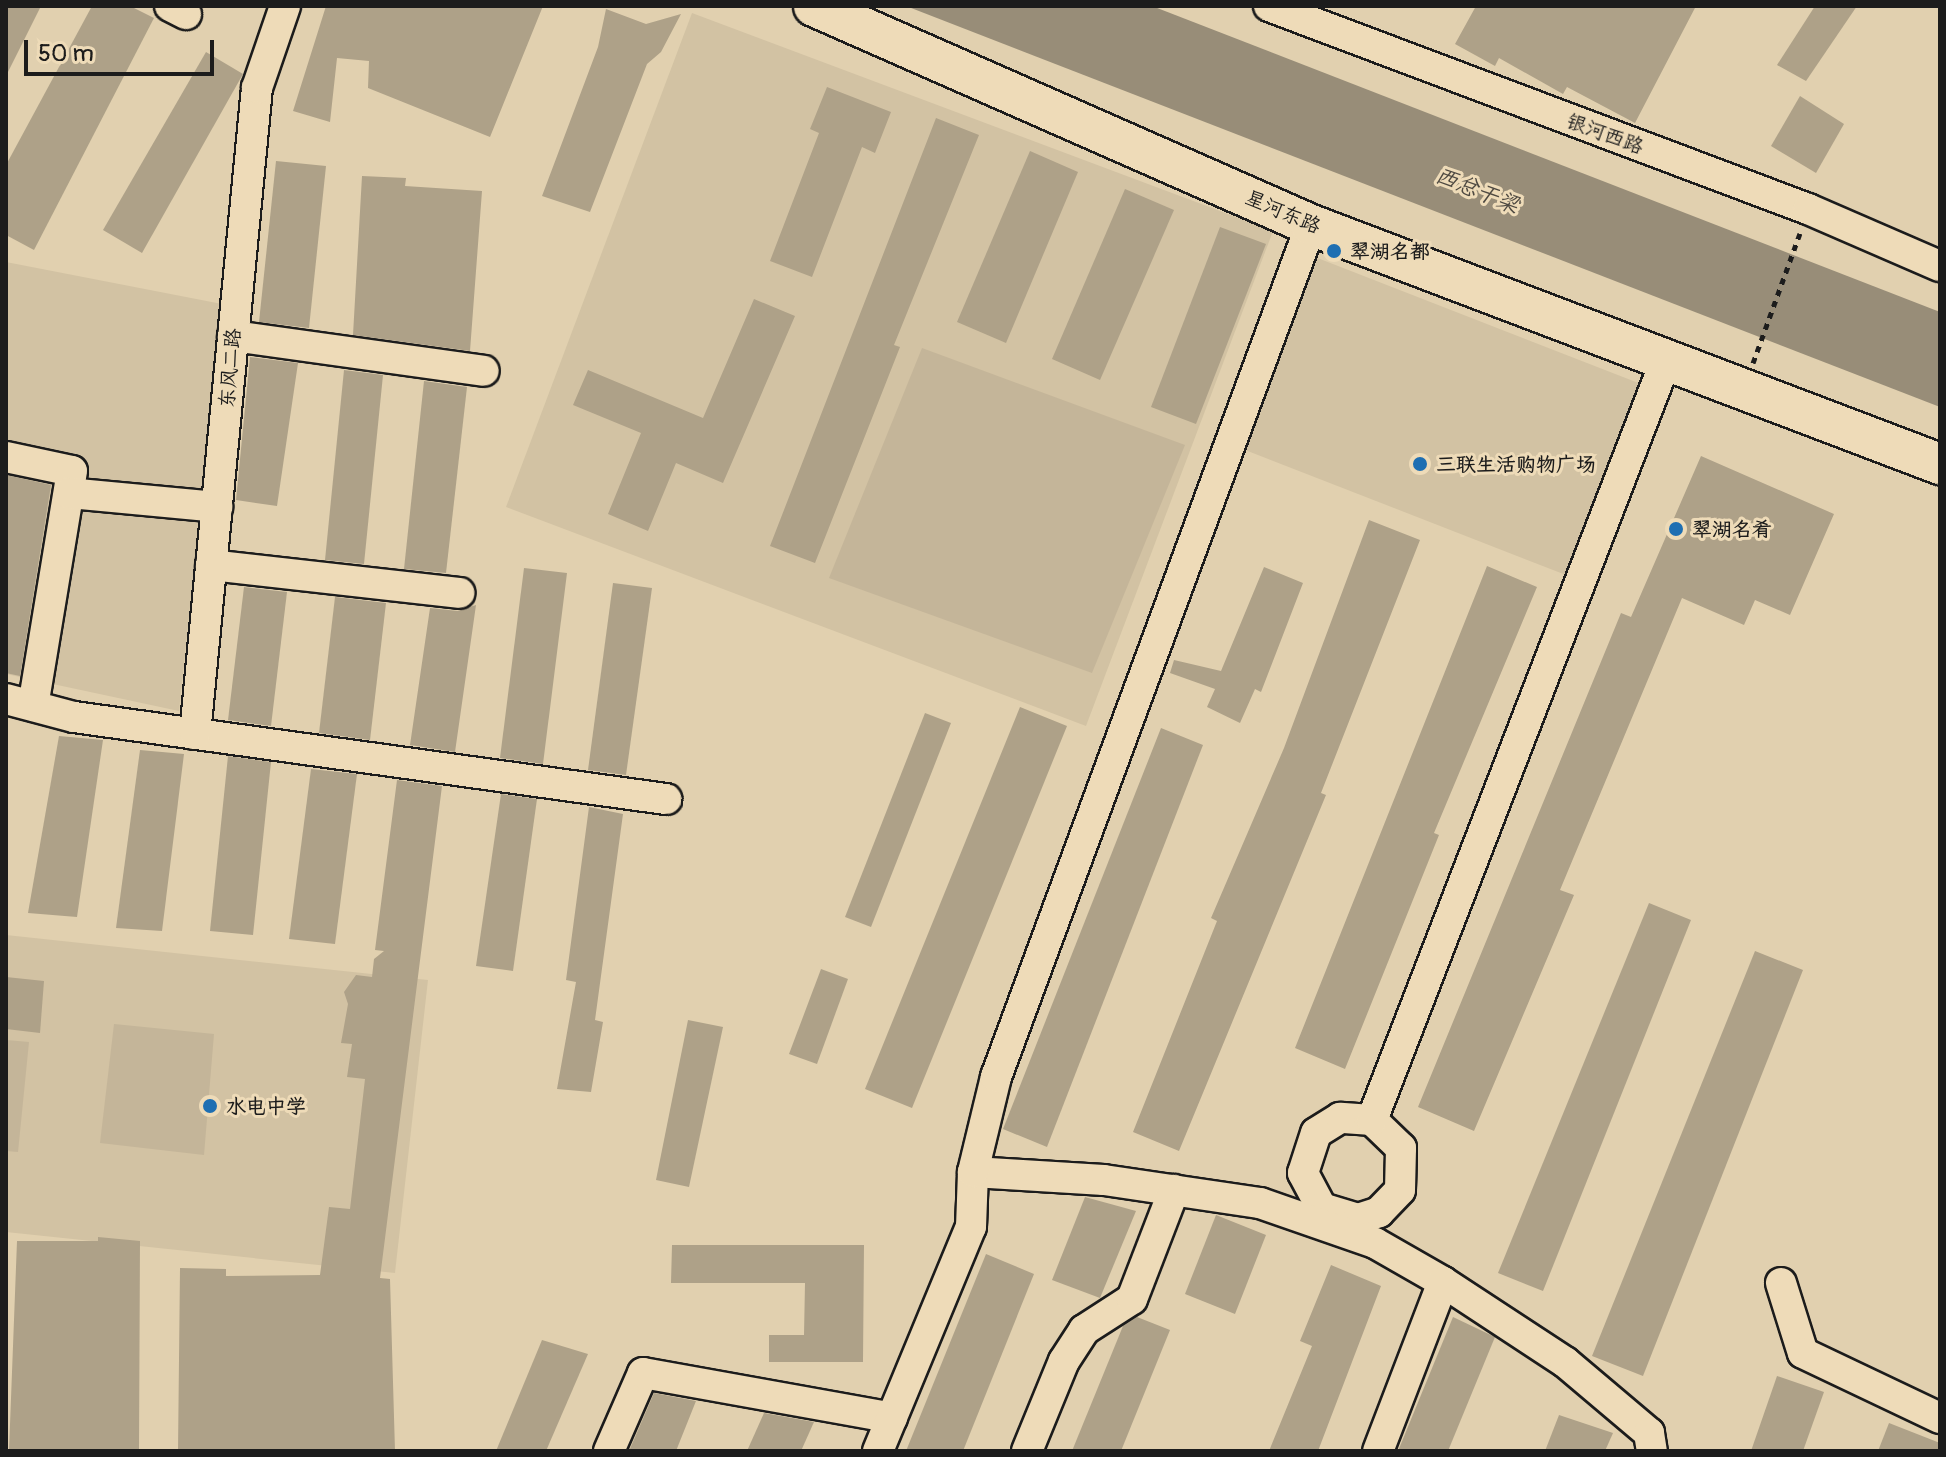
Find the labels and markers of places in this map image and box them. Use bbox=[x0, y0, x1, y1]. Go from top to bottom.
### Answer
place label: 翠湖名都 bbox=[1350, 239, 1430, 263]
marker: 翠湖名都 bbox=[1325, 242, 1343, 260]
place label: 三联生活购物广场 bbox=[1436, 452, 1596, 476]
marker: 三联生活购物广场 bbox=[1411, 455, 1429, 473]
place label: 翠湖名肴 bbox=[1692, 517, 1772, 541]
marker: 翠湖名肴 bbox=[1667, 520, 1685, 538]
place label: 水电中学 bbox=[226, 1094, 306, 1118]
marker: 水电中学 bbox=[201, 1097, 219, 1115]

